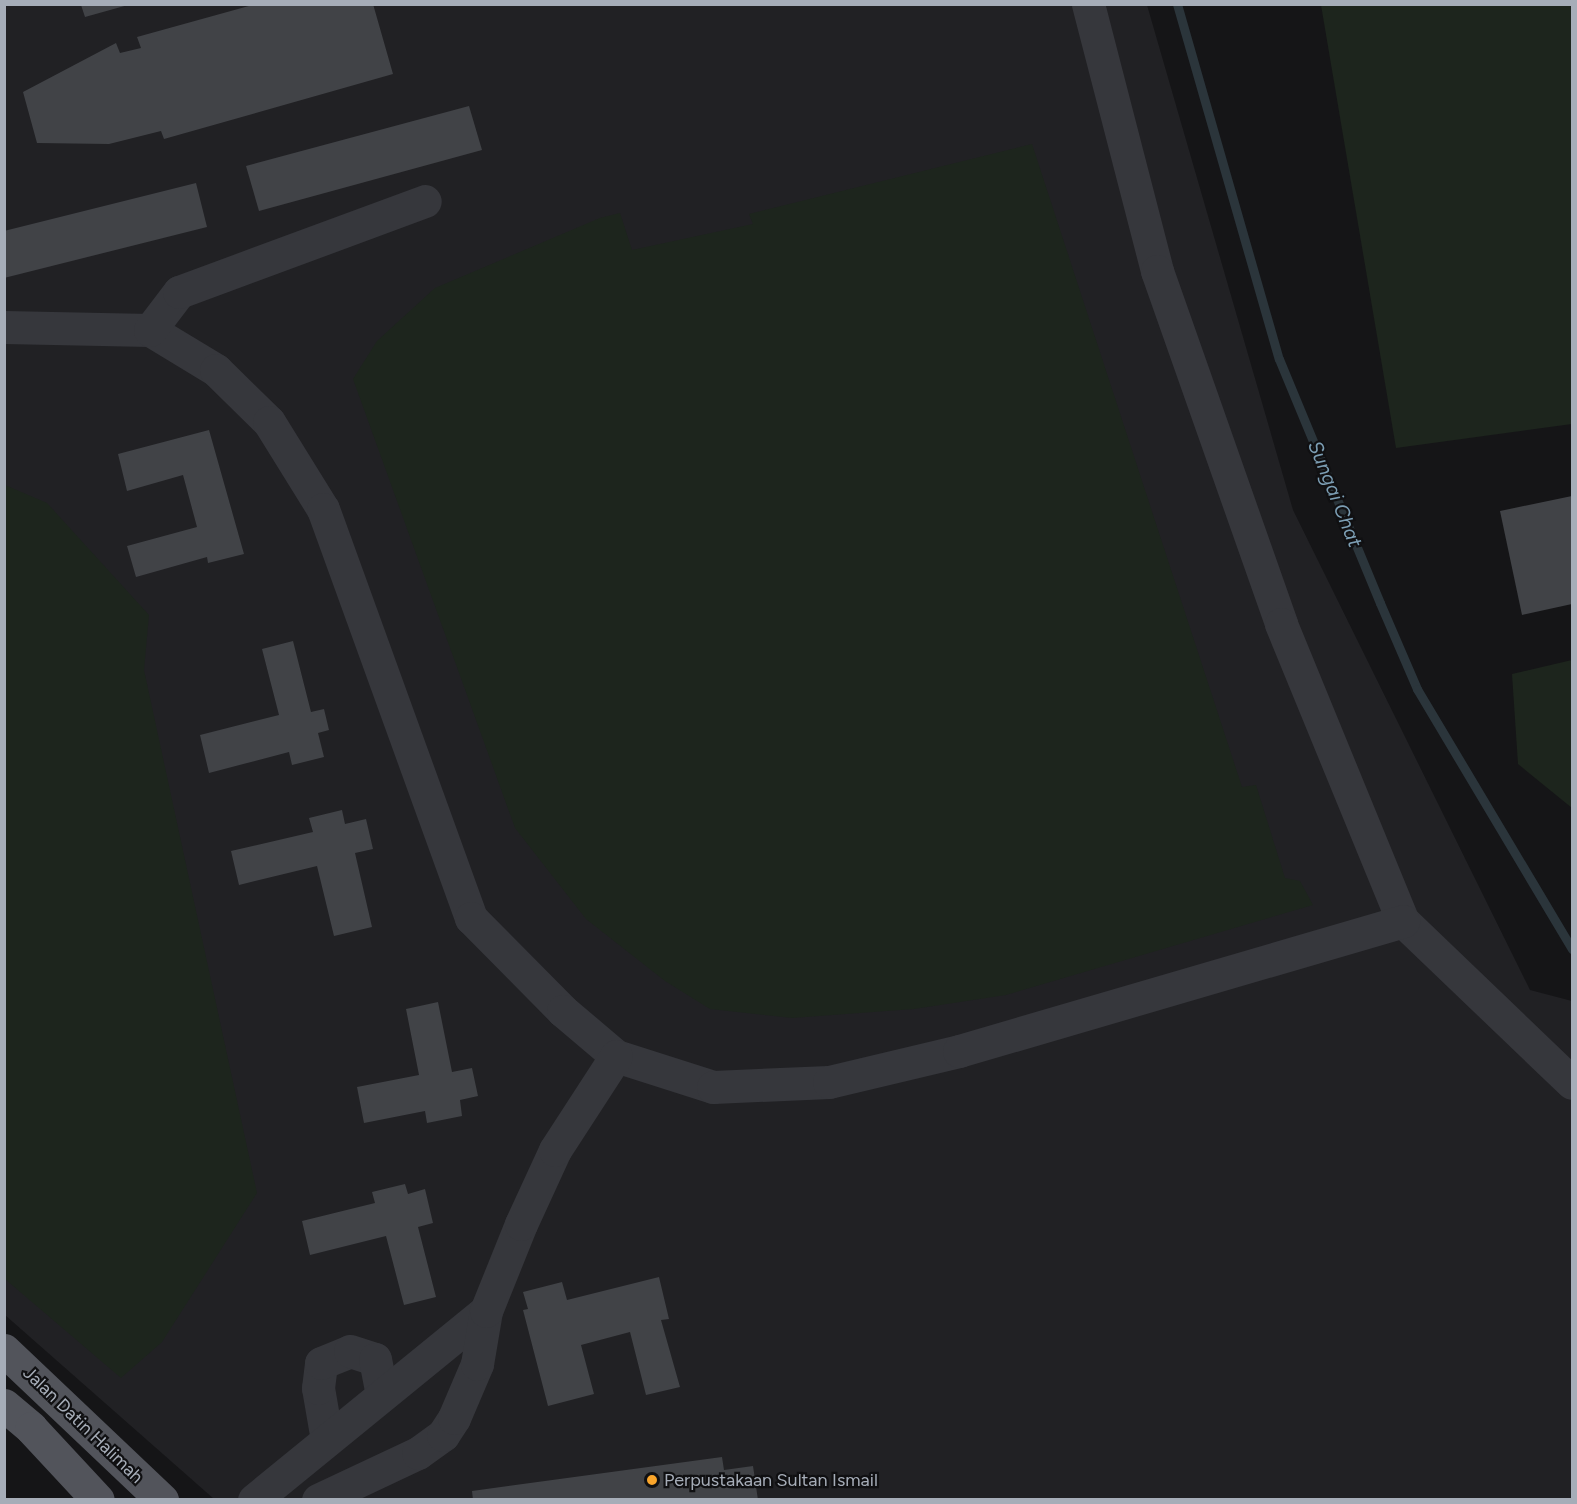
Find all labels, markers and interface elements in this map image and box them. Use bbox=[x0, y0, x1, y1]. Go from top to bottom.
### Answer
water label: Sungai Chat bbox=[1303, 437, 1367, 551]
street label: Jalan Datin Halimah bbox=[18, 1362, 148, 1488]
place label: Perpustakaan Sultan Ismail bbox=[664, 1469, 878, 1491]
marker: Perpustakaan Sultan Ismail bbox=[645, 1473, 659, 1487]

